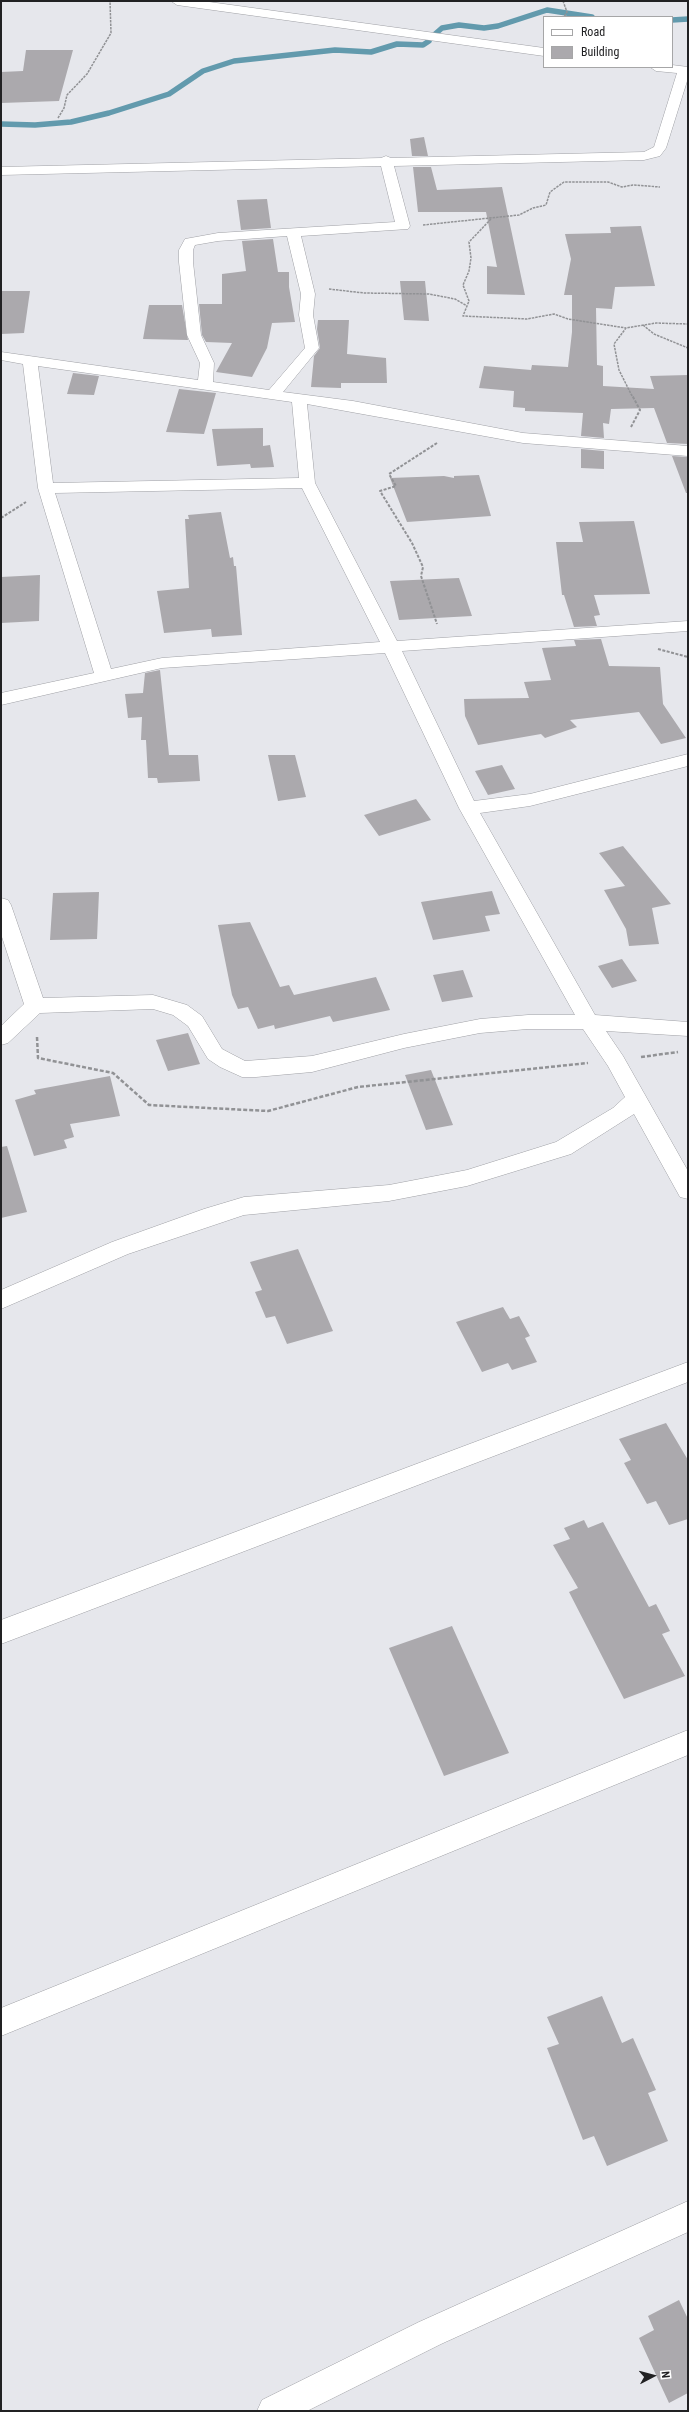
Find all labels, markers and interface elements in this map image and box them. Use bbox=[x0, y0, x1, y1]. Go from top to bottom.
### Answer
legend bbox=[543, 16, 673, 68]
text: Road bbox=[581, 25, 605, 39]
text: Building bbox=[581, 45, 619, 59]
north arrow bbox=[633, 2356, 673, 2396]
text: N bbox=[659, 2371, 672, 2379]

